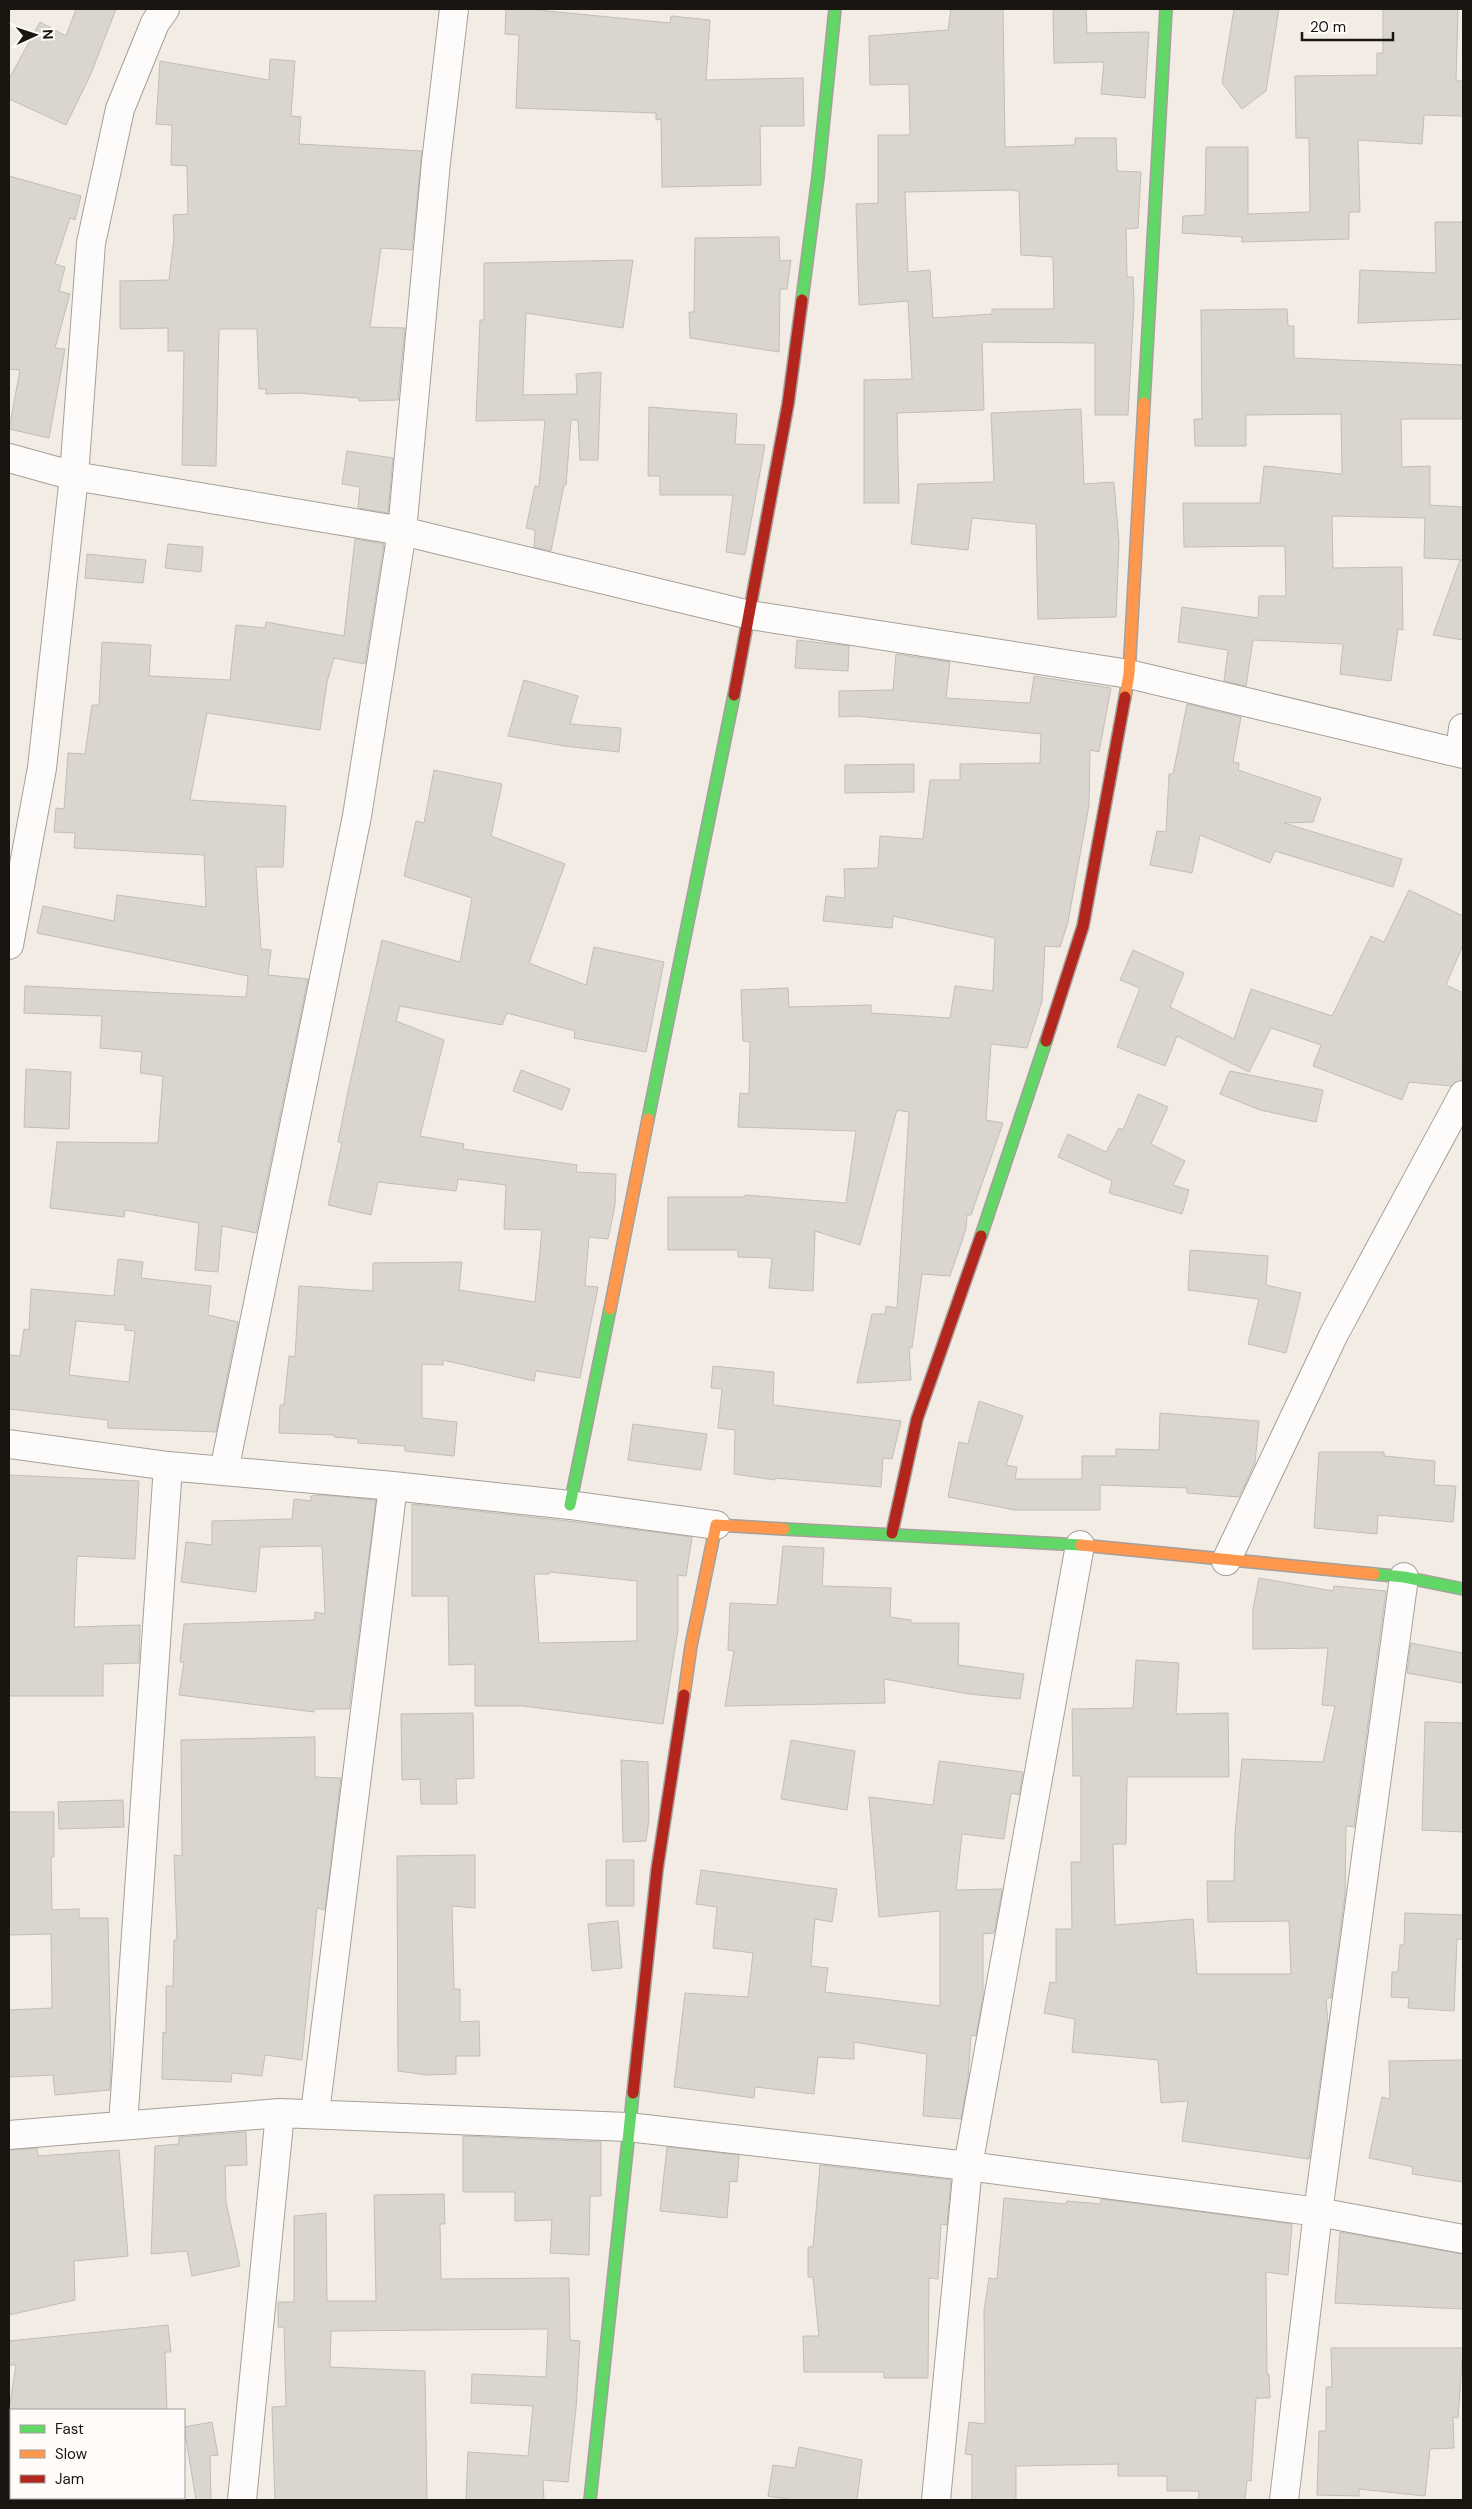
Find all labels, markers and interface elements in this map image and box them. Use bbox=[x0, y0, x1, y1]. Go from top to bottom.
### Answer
north arrow bbox=[10, 10, 60, 60]
scale bar bbox=[1302, 10, 1393, 42]
text: 20 m bbox=[1310, 17, 1346, 37]
text: N bbox=[39, 29, 57, 40]
legend bbox=[10, 2409, 185, 2499]
text: Fast bbox=[55, 2419, 84, 2439]
text: Slow bbox=[55, 2444, 88, 2464]
text: Jam bbox=[55, 2469, 84, 2489]

